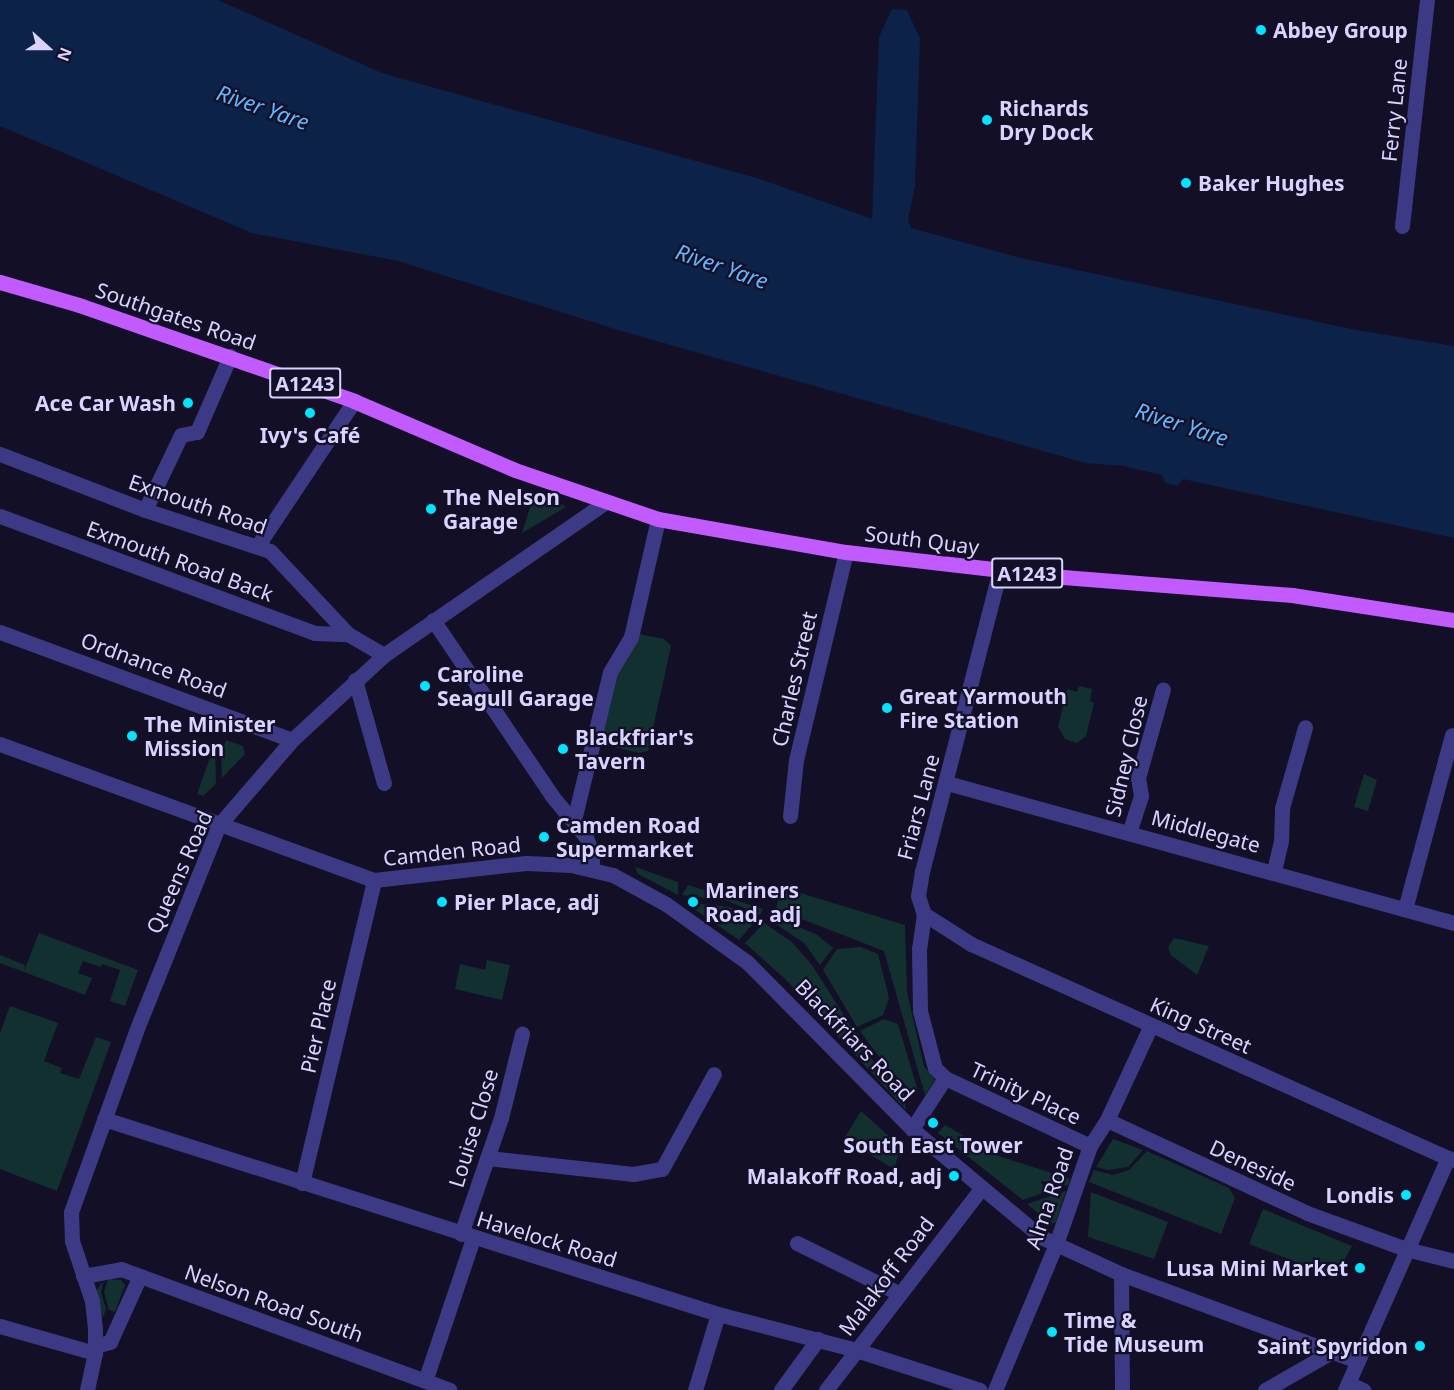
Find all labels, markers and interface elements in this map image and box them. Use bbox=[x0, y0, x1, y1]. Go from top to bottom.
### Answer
place label: Abbey Group bbox=[1273, 17, 1408, 43]
north arrow bbox=[18, 18, 78, 78]
marker: Abbey Group bbox=[1254, 23, 1268, 37]
text: N bbox=[52, 44, 77, 64]
street label: Ferry Lane bbox=[1376, 57, 1412, 163]
water label: River Yare bbox=[213, 79, 313, 135]
place label: Richards Dry Dock bbox=[999, 95, 1094, 145]
marker: Richards Dry Dock bbox=[980, 113, 994, 127]
place label: Baker Hughes bbox=[1198, 170, 1345, 196]
marker: Baker Hughes bbox=[1179, 176, 1193, 190]
water label: River Yare bbox=[672, 238, 772, 294]
street label: Southgates Road bbox=[93, 277, 259, 355]
road number: A1243 bbox=[269, 366, 341, 400]
place label: Ace Car Wash bbox=[35, 390, 176, 416]
marker: Ace Car Wash bbox=[181, 396, 195, 410]
water label: River Yare bbox=[1132, 397, 1232, 451]
marker: Ivy's Café bbox=[303, 406, 317, 420]
place label: Ivy's Café bbox=[260, 422, 360, 448]
street label: Exmouth Road bbox=[126, 469, 270, 539]
place label: The Nelson Garage bbox=[443, 484, 560, 534]
marker: The Nelson Garage bbox=[424, 502, 438, 516]
street label: Exmouth Road Back bbox=[83, 516, 277, 606]
street label: South Quay bbox=[863, 520, 981, 560]
road number: A1243 bbox=[991, 556, 1063, 590]
street label: Charles Street bbox=[766, 609, 822, 749]
street label: Ordnance Road bbox=[78, 627, 230, 703]
place label: Caroline Seagull Garage bbox=[437, 661, 594, 711]
marker: Caroline Seagull Garage bbox=[418, 679, 432, 693]
place label: Great Yarmouth Fire Station bbox=[899, 683, 1067, 733]
street label: Sidney Close bbox=[1100, 693, 1152, 819]
marker: Great Yarmouth Fire Station bbox=[880, 701, 894, 715]
place label: The Minister Mission bbox=[144, 711, 275, 761]
place label: Blackfriar's Tavern bbox=[575, 724, 694, 774]
marker: The Minister Mission bbox=[125, 729, 139, 743]
marker: Blackfriar's Tavern bbox=[556, 742, 570, 756]
street label: Friars Lane bbox=[892, 751, 944, 863]
street label: Middlegate bbox=[1149, 804, 1263, 858]
street label: Queens Road bbox=[141, 807, 217, 937]
place label: Camden Road Supermarket bbox=[556, 812, 700, 862]
marker: Camden Road Supermarket bbox=[537, 830, 551, 844]
street label: Camden Road bbox=[382, 831, 522, 871]
place label: Mariners Road, adj bbox=[705, 877, 801, 927]
place label: Pier Place, adj bbox=[454, 889, 600, 915]
marker: Pier Place, adj bbox=[435, 895, 449, 909]
marker: Mariners Road, adj bbox=[686, 895, 700, 909]
street label: Blackfriars Road bbox=[790, 974, 920, 1106]
street label: Pier Place bbox=[295, 976, 341, 1076]
street label: King Street bbox=[1146, 991, 1256, 1059]
street label: Trinity Place bbox=[967, 1056, 1085, 1130]
street label: Louise Close bbox=[443, 1066, 503, 1190]
marker: South East Tower bbox=[926, 1116, 940, 1130]
place label: South East Tower bbox=[843, 1132, 1023, 1158]
street label: Deneside bbox=[1206, 1134, 1300, 1196]
street label: Alma Road bbox=[1020, 1144, 1078, 1252]
place label: Malakoff Road, adj bbox=[747, 1163, 942, 1189]
marker: Malakoff Road, adj bbox=[947, 1169, 961, 1183]
place label: Londis bbox=[1325, 1182, 1394, 1208]
marker: Londis bbox=[1399, 1188, 1413, 1202]
street label: Havelock Road bbox=[474, 1206, 620, 1272]
street label: Malakoff Road bbox=[833, 1212, 939, 1340]
place label: Lusa Mini Market bbox=[1166, 1255, 1348, 1281]
street label: Nelson Road South bbox=[181, 1259, 367, 1347]
marker: Lusa Mini Market bbox=[1353, 1261, 1367, 1275]
place label: Time & Tide Museum bbox=[1064, 1307, 1204, 1357]
marker: Time & Tide Museum bbox=[1045, 1325, 1059, 1339]
place label: Saint Spyridon bbox=[1257, 1333, 1408, 1359]
marker: Saint Spyridon bbox=[1413, 1339, 1427, 1353]

